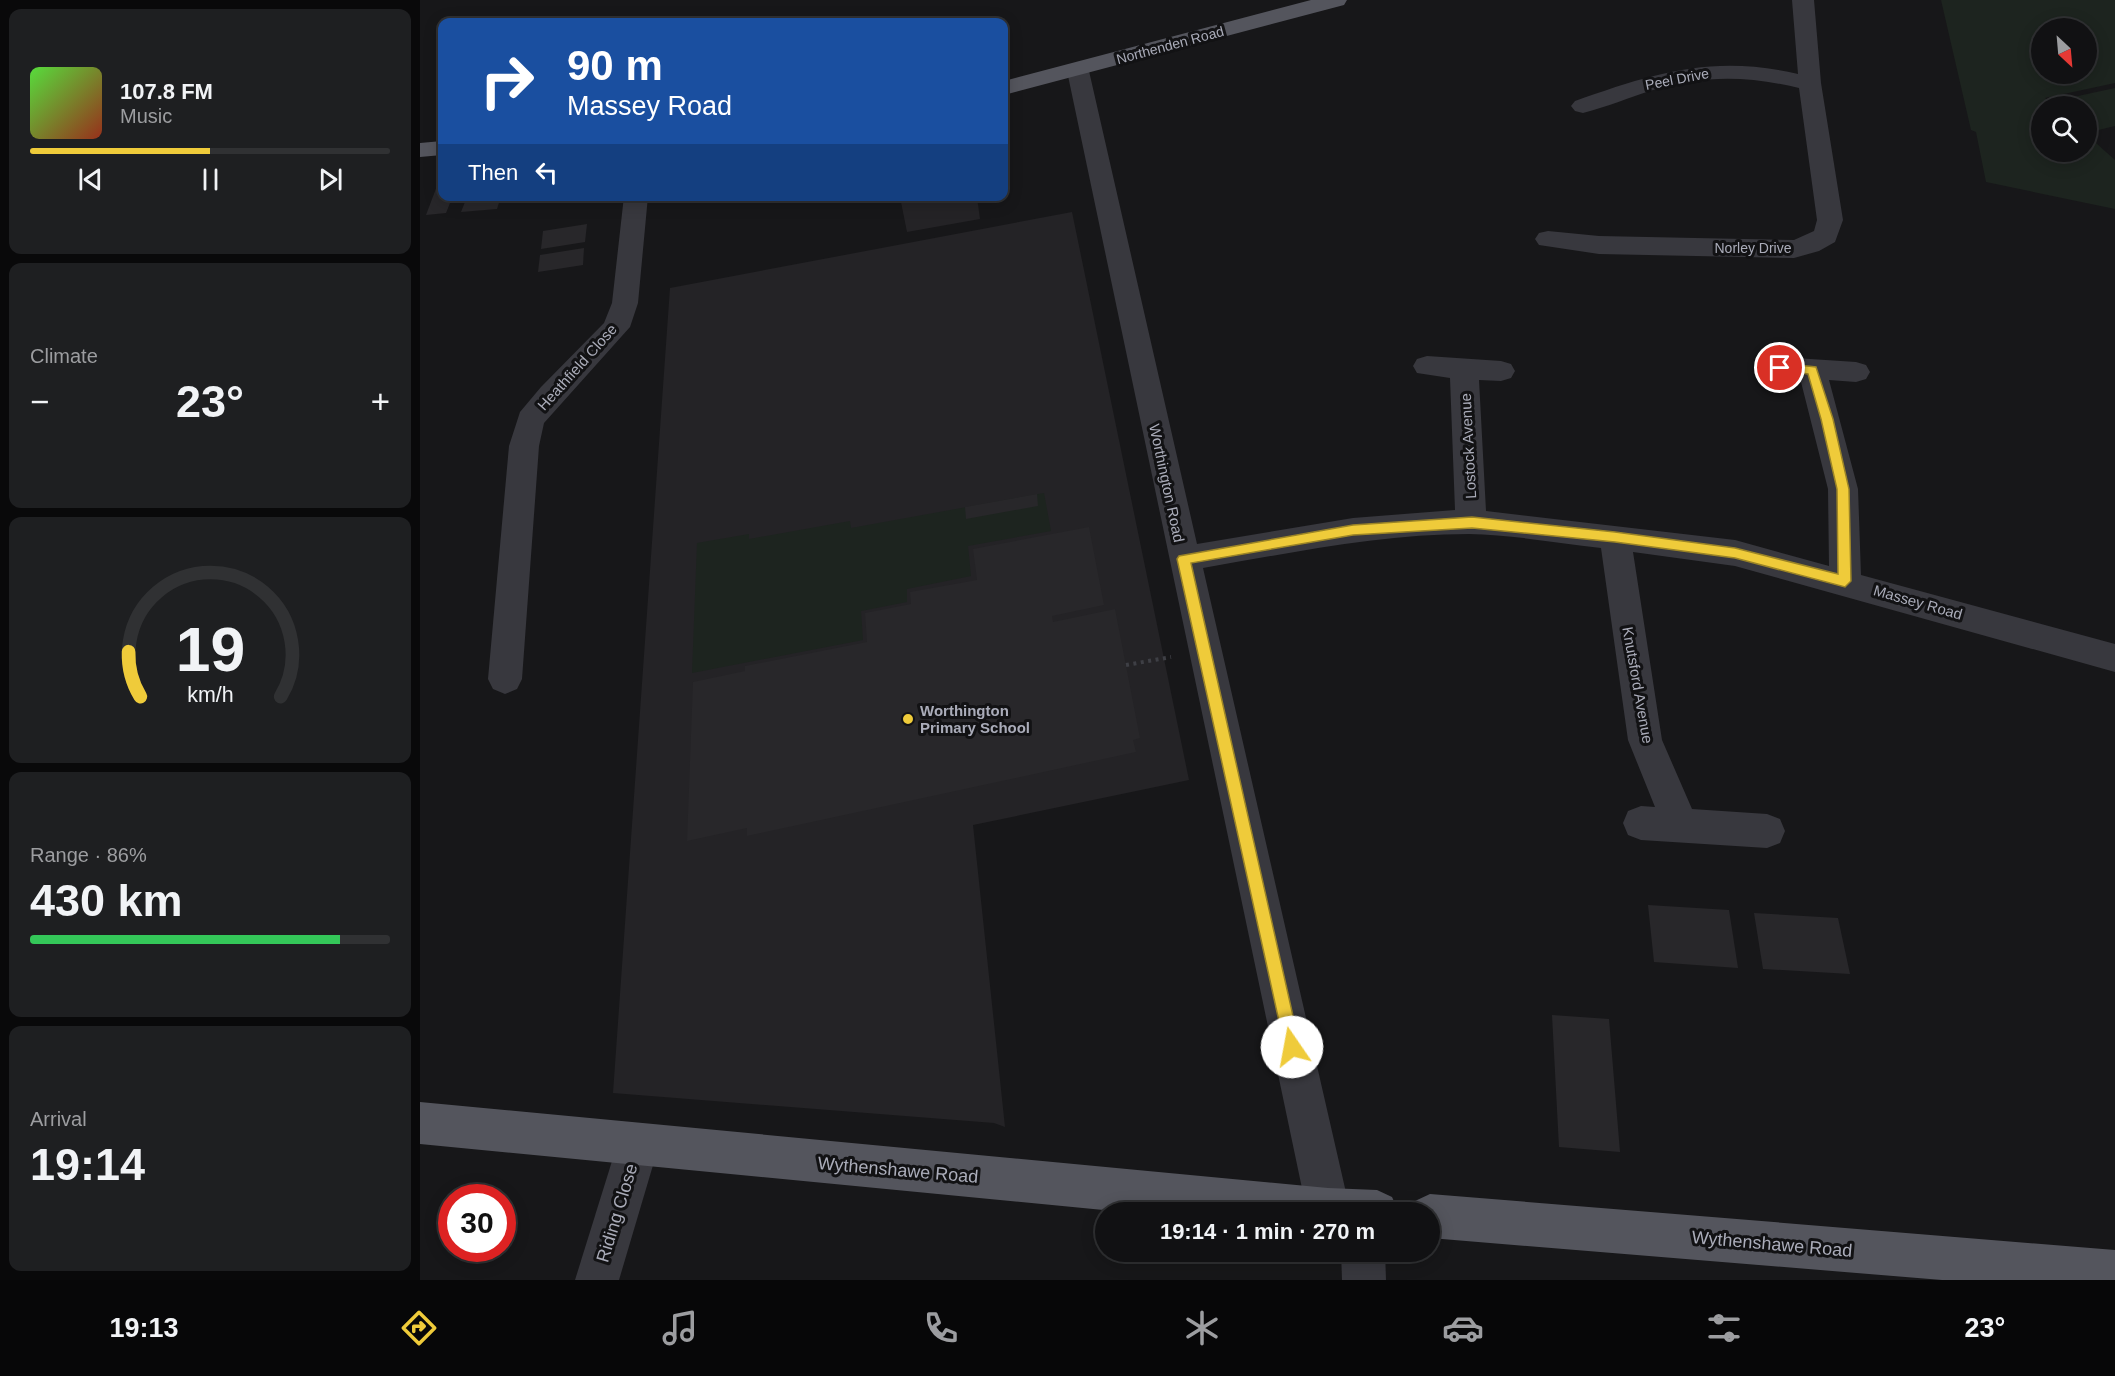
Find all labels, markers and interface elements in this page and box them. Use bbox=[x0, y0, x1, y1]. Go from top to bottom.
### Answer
north arrow bbox=[2031, 18, 2097, 84]
map controls bbox=[2031, 18, 2097, 162]
street label: Northenden Road bbox=[1115, 23, 1225, 67]
icon: right bbox=[468, 42, 546, 120]
text: 90 m bbox=[567, 42, 663, 89]
street label: Peel Drive bbox=[1644, 65, 1710, 93]
text: 107.8 FM bbox=[120, 79, 213, 104]
text: Massey Road bbox=[567, 91, 732, 121]
button: search bbox=[2031, 96, 2097, 162]
text: Music bbox=[120, 105, 172, 127]
icon: left bbox=[530, 156, 563, 189]
text: Then bbox=[468, 160, 518, 185]
icon: previous bbox=[74, 163, 107, 196]
icon: pause bbox=[194, 163, 227, 196]
icon: next bbox=[314, 163, 347, 196]
street label: Norley Drive bbox=[1714, 240, 1792, 256]
street label: Heathfield Close bbox=[534, 320, 620, 414]
pin bbox=[1754, 342, 1805, 393]
text: Climate bbox=[30, 345, 98, 367]
icon: arrive bbox=[1763, 351, 1796, 384]
text: 23° bbox=[176, 376, 244, 427]
text: − bbox=[30, 383, 49, 420]
text: + bbox=[371, 383, 390, 420]
street label: Lostock Avenue bbox=[1457, 393, 1479, 499]
street label: Worthington Road bbox=[1146, 422, 1188, 544]
street label: Massey Road bbox=[1872, 581, 1964, 623]
text: 19 bbox=[175, 615, 245, 684]
street label: Knutsford Avenue bbox=[1619, 625, 1657, 745]
text: km/h bbox=[187, 683, 233, 707]
place label: Worthington Primary School bbox=[920, 702, 1030, 736]
marker: Worthington Primary School bbox=[901, 712, 915, 726]
text: Range · 86% bbox=[30, 844, 147, 866]
text: 430 km bbox=[30, 875, 183, 926]
position arrow bbox=[1260, 1015, 1324, 1079]
text: Arrival bbox=[30, 1108, 87, 1130]
text: 19:14 bbox=[30, 1139, 145, 1190]
street label: Wythenshawe Road bbox=[817, 1153, 979, 1187]
street label: Riding Close bbox=[593, 1161, 641, 1265]
speed limit sign: 30 bbox=[438, 1184, 516, 1262]
text: 19:14 · 1 min · 270 m bbox=[1160, 1219, 1375, 1244]
street label: Wythenshawe Road bbox=[1691, 1227, 1853, 1261]
icon: directions bbox=[398, 1307, 440, 1349]
icon: music bbox=[659, 1307, 701, 1349]
icon: phone bbox=[920, 1307, 962, 1349]
icon: climate bbox=[1181, 1307, 1223, 1349]
icon: car bbox=[1442, 1307, 1484, 1349]
icon: filters bbox=[1703, 1307, 1745, 1349]
text: 19:13 bbox=[110, 1313, 179, 1343]
text: 23° bbox=[1965, 1313, 2005, 1343]

